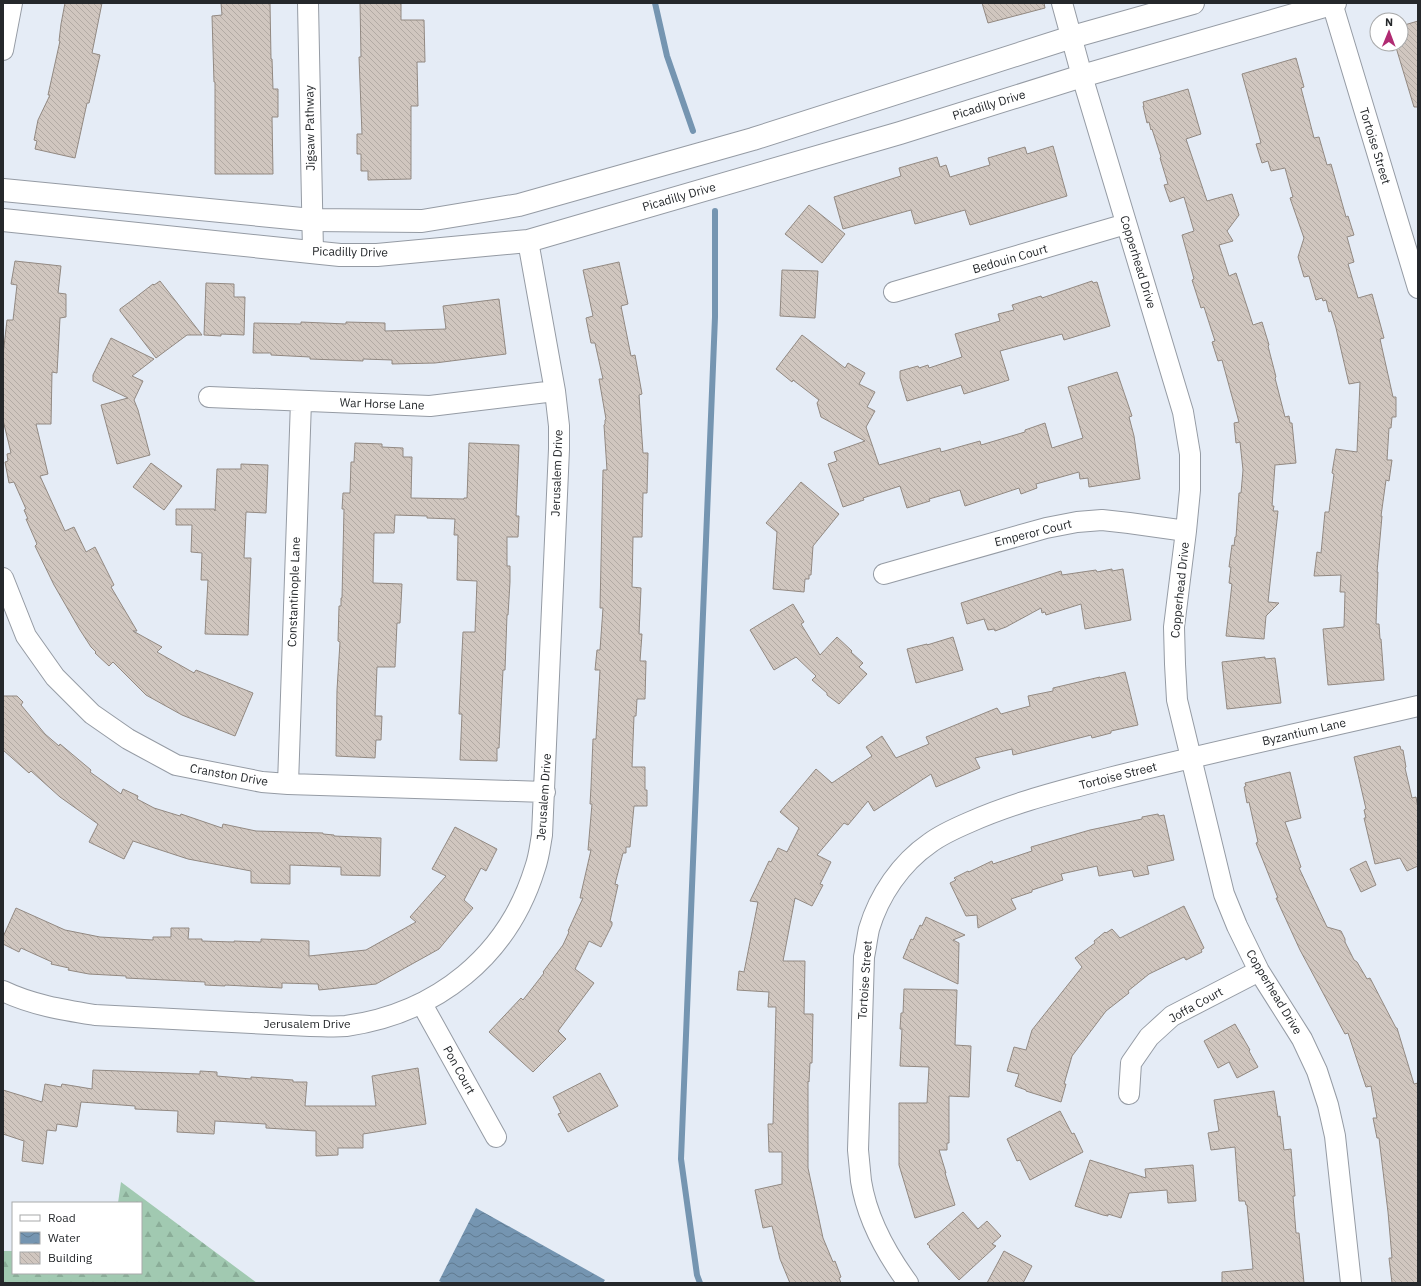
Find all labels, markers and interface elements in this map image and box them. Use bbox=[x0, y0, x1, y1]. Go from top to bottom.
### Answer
north arrow bbox=[1369, 12, 1409, 52]
text: N bbox=[1385, 15, 1393, 29]
street label: Jigsaw Pathway bbox=[301, 85, 318, 171]
street label: Picadilly Drive bbox=[950, 86, 1028, 123]
street label: Tortoise Street bbox=[1357, 106, 1394, 186]
street label: Picadilly Drive bbox=[640, 179, 718, 214]
street label: Copperhead Drive bbox=[1117, 213, 1160, 311]
street label: Bedouin Court bbox=[971, 241, 1049, 276]
street label: Picadilly Drive bbox=[312, 243, 388, 260]
street label: War Horse Lane bbox=[339, 395, 425, 412]
street label: Jerusalem Drive bbox=[547, 429, 566, 517]
street label: Emperor Court bbox=[993, 516, 1073, 549]
street label: Constantinople Lane bbox=[284, 536, 303, 647]
street label: Copperhead Drive bbox=[1167, 541, 1192, 639]
street label: Byzantium Lane bbox=[1260, 714, 1348, 748]
street label: Jerusalem Drive bbox=[533, 753, 554, 841]
street label: Tortoise Street bbox=[1078, 759, 1158, 792]
street label: Cranston Drive bbox=[189, 760, 270, 789]
street label: Tortoise Street bbox=[854, 940, 875, 1020]
street label: Copperhead Drive bbox=[1243, 947, 1306, 1037]
street label: Joffa Court bbox=[1166, 984, 1225, 1026]
street label: Jerusalem Drive bbox=[263, 1016, 351, 1031]
street label: Pon Court bbox=[440, 1043, 479, 1097]
legend bbox=[12, 1202, 142, 1274]
text: Road bbox=[48, 1210, 76, 1225]
text: Water bbox=[48, 1230, 81, 1245]
text: Building bbox=[48, 1250, 93, 1265]

